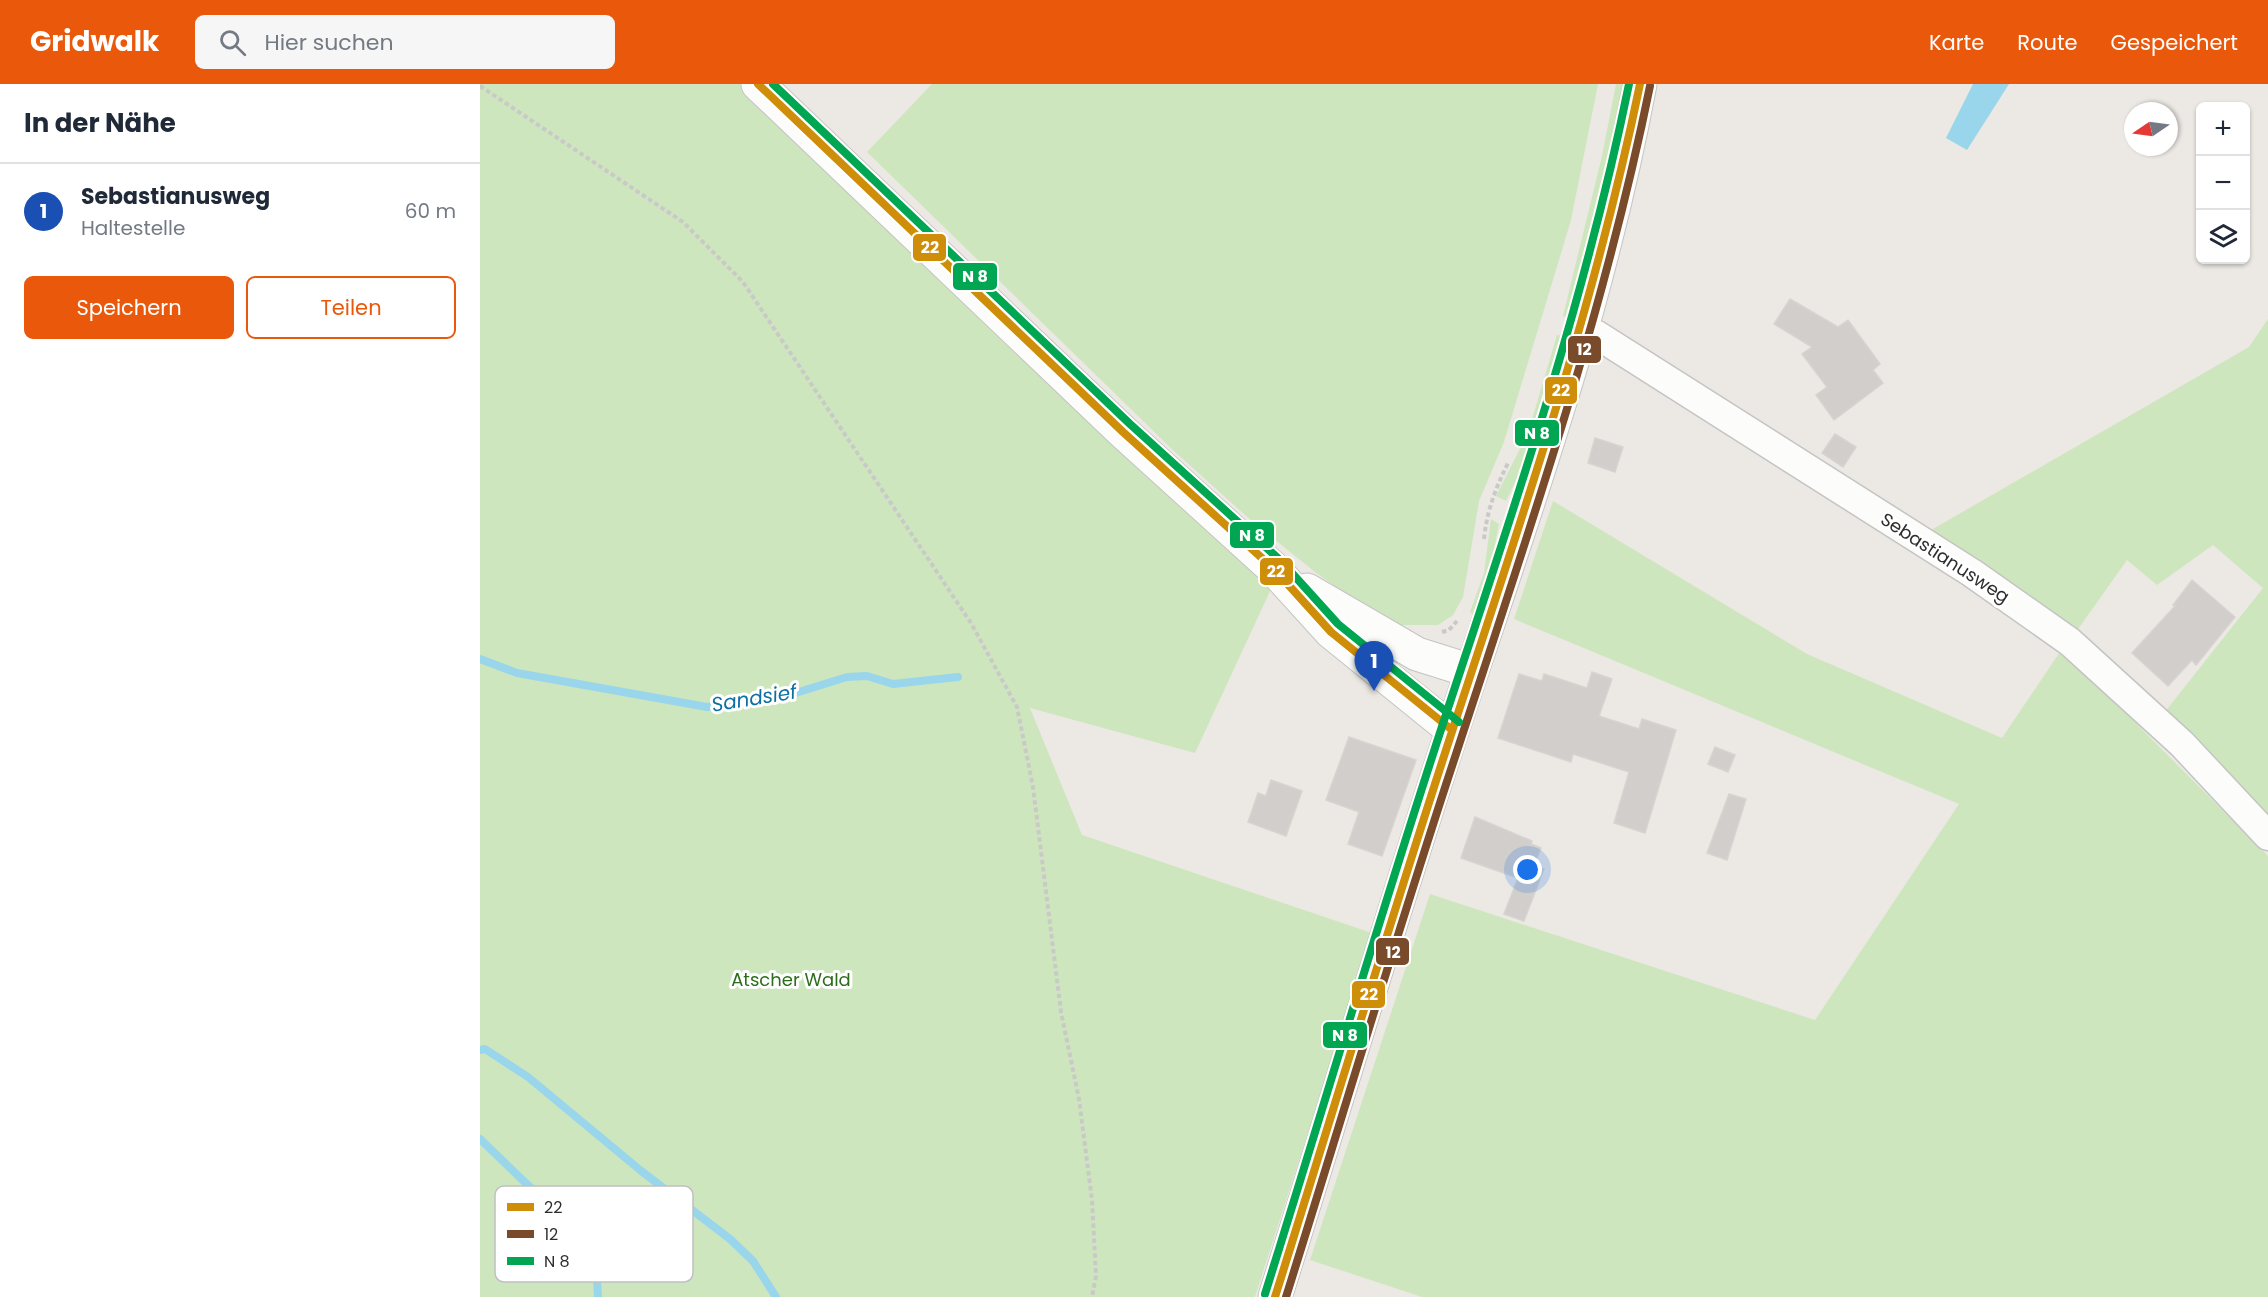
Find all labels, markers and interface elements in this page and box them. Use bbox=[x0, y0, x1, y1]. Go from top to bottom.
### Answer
search box bbox=[195, 15, 615, 69]
text: Gridwalk bbox=[30, 22, 159, 61]
icon: search bbox=[216, 26, 249, 59]
text: Hier suchen bbox=[264, 27, 394, 58]
text: Karte bbox=[1929, 28, 1984, 57]
text: Route bbox=[2017, 28, 2078, 57]
text: Gespeichert bbox=[2111, 28, 2238, 57]
north arrow bbox=[2124, 102, 2178, 156]
map controls bbox=[2196, 102, 2250, 264]
button: + bbox=[2196, 102, 2250, 156]
text: In der Nähe bbox=[24, 105, 176, 141]
button: − bbox=[2196, 156, 2250, 210]
text: Sebastianusweg bbox=[81, 181, 270, 212]
text: 1 bbox=[40, 197, 47, 225]
text: 60 m bbox=[405, 197, 456, 225]
button: layers bbox=[2196, 210, 2250, 264]
text: Haltestelle bbox=[81, 214, 185, 242]
line badge: 22 bbox=[912, 233, 947, 262]
text: 22 bbox=[921, 236, 939, 259]
line badge: N 8 bbox=[952, 262, 998, 291]
text: N 8 bbox=[962, 265, 988, 288]
button: Speichern bbox=[24, 276, 234, 339]
button: Teilen bbox=[246, 276, 456, 339]
line badge: 12 bbox=[1567, 335, 1602, 364]
text: 12 bbox=[1576, 338, 1592, 361]
line badge: 22 bbox=[1544, 376, 1578, 405]
text: 22 bbox=[1552, 379, 1570, 402]
line badge: N 8 bbox=[1514, 419, 1560, 447]
text: N 8 bbox=[1524, 422, 1550, 445]
street label: Sebastianusweg bbox=[1876, 506, 2015, 609]
line badge: N 8 bbox=[1229, 521, 1275, 549]
text: N 8 bbox=[1239, 524, 1265, 547]
line badge: 22 bbox=[1259, 557, 1294, 586]
text: 22 bbox=[1267, 560, 1285, 583]
pin: 1 bbox=[1354, 642, 1394, 691]
water label: Sandsief bbox=[709, 677, 800, 719]
your location bbox=[1513, 855, 1542, 884]
line badge: 12 bbox=[1375, 937, 1410, 966]
text: 12 bbox=[1385, 941, 1401, 964]
park label: Atscher Wald bbox=[731, 967, 851, 992]
line badge: 22 bbox=[1351, 980, 1386, 1009]
text: 22 bbox=[1360, 983, 1378, 1006]
line badge: N 8 bbox=[1322, 1021, 1368, 1049]
text: N 8 bbox=[1332, 1024, 1358, 1047]
legend bbox=[495, 1186, 693, 1282]
text: 22 bbox=[544, 1196, 562, 1219]
text: 12 bbox=[544, 1223, 558, 1246]
text: N 8 bbox=[544, 1250, 570, 1273]

